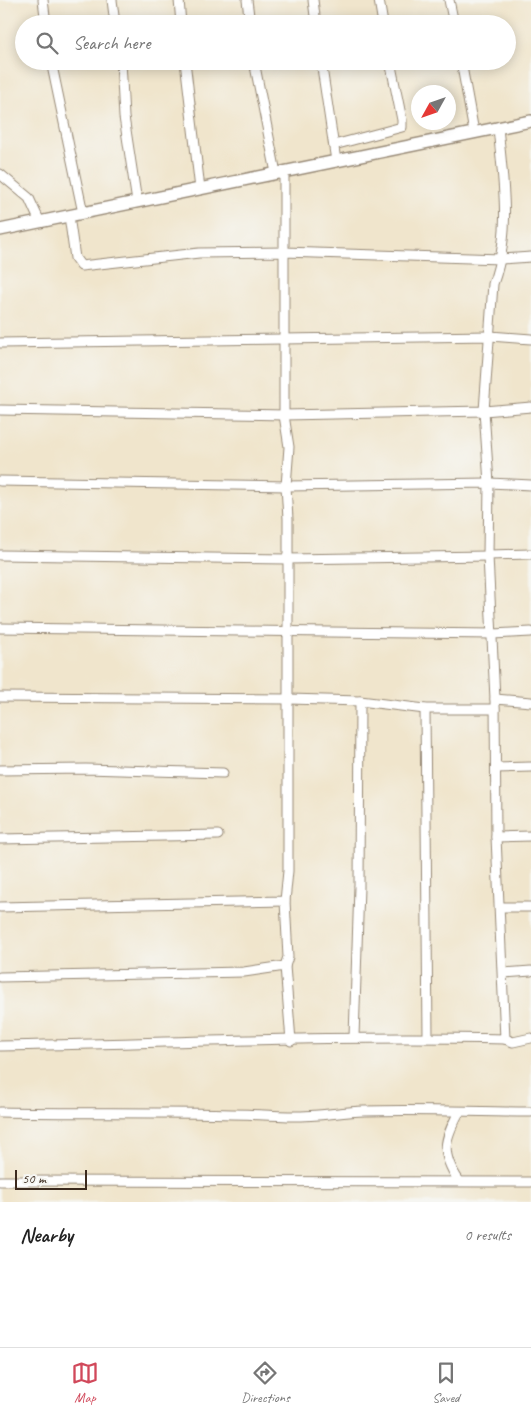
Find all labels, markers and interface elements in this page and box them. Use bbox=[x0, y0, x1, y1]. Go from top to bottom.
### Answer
search box bbox=[15, 15, 516, 70]
icon: search bbox=[33, 29, 61, 57]
text: Search here bbox=[73, 31, 150, 55]
north arrow bbox=[411, 85, 456, 130]
scale bar bbox=[15, 1167, 88, 1190]
text: 50 m bbox=[22, 1170, 46, 1187]
text: Nearby bbox=[20, 1222, 73, 1248]
text: 0 results bbox=[464, 1225, 511, 1245]
tab: Map bbox=[71, 1359, 99, 1406]
tab: Directions bbox=[241, 1359, 290, 1406]
tab: Saved bbox=[432, 1359, 460, 1406]

